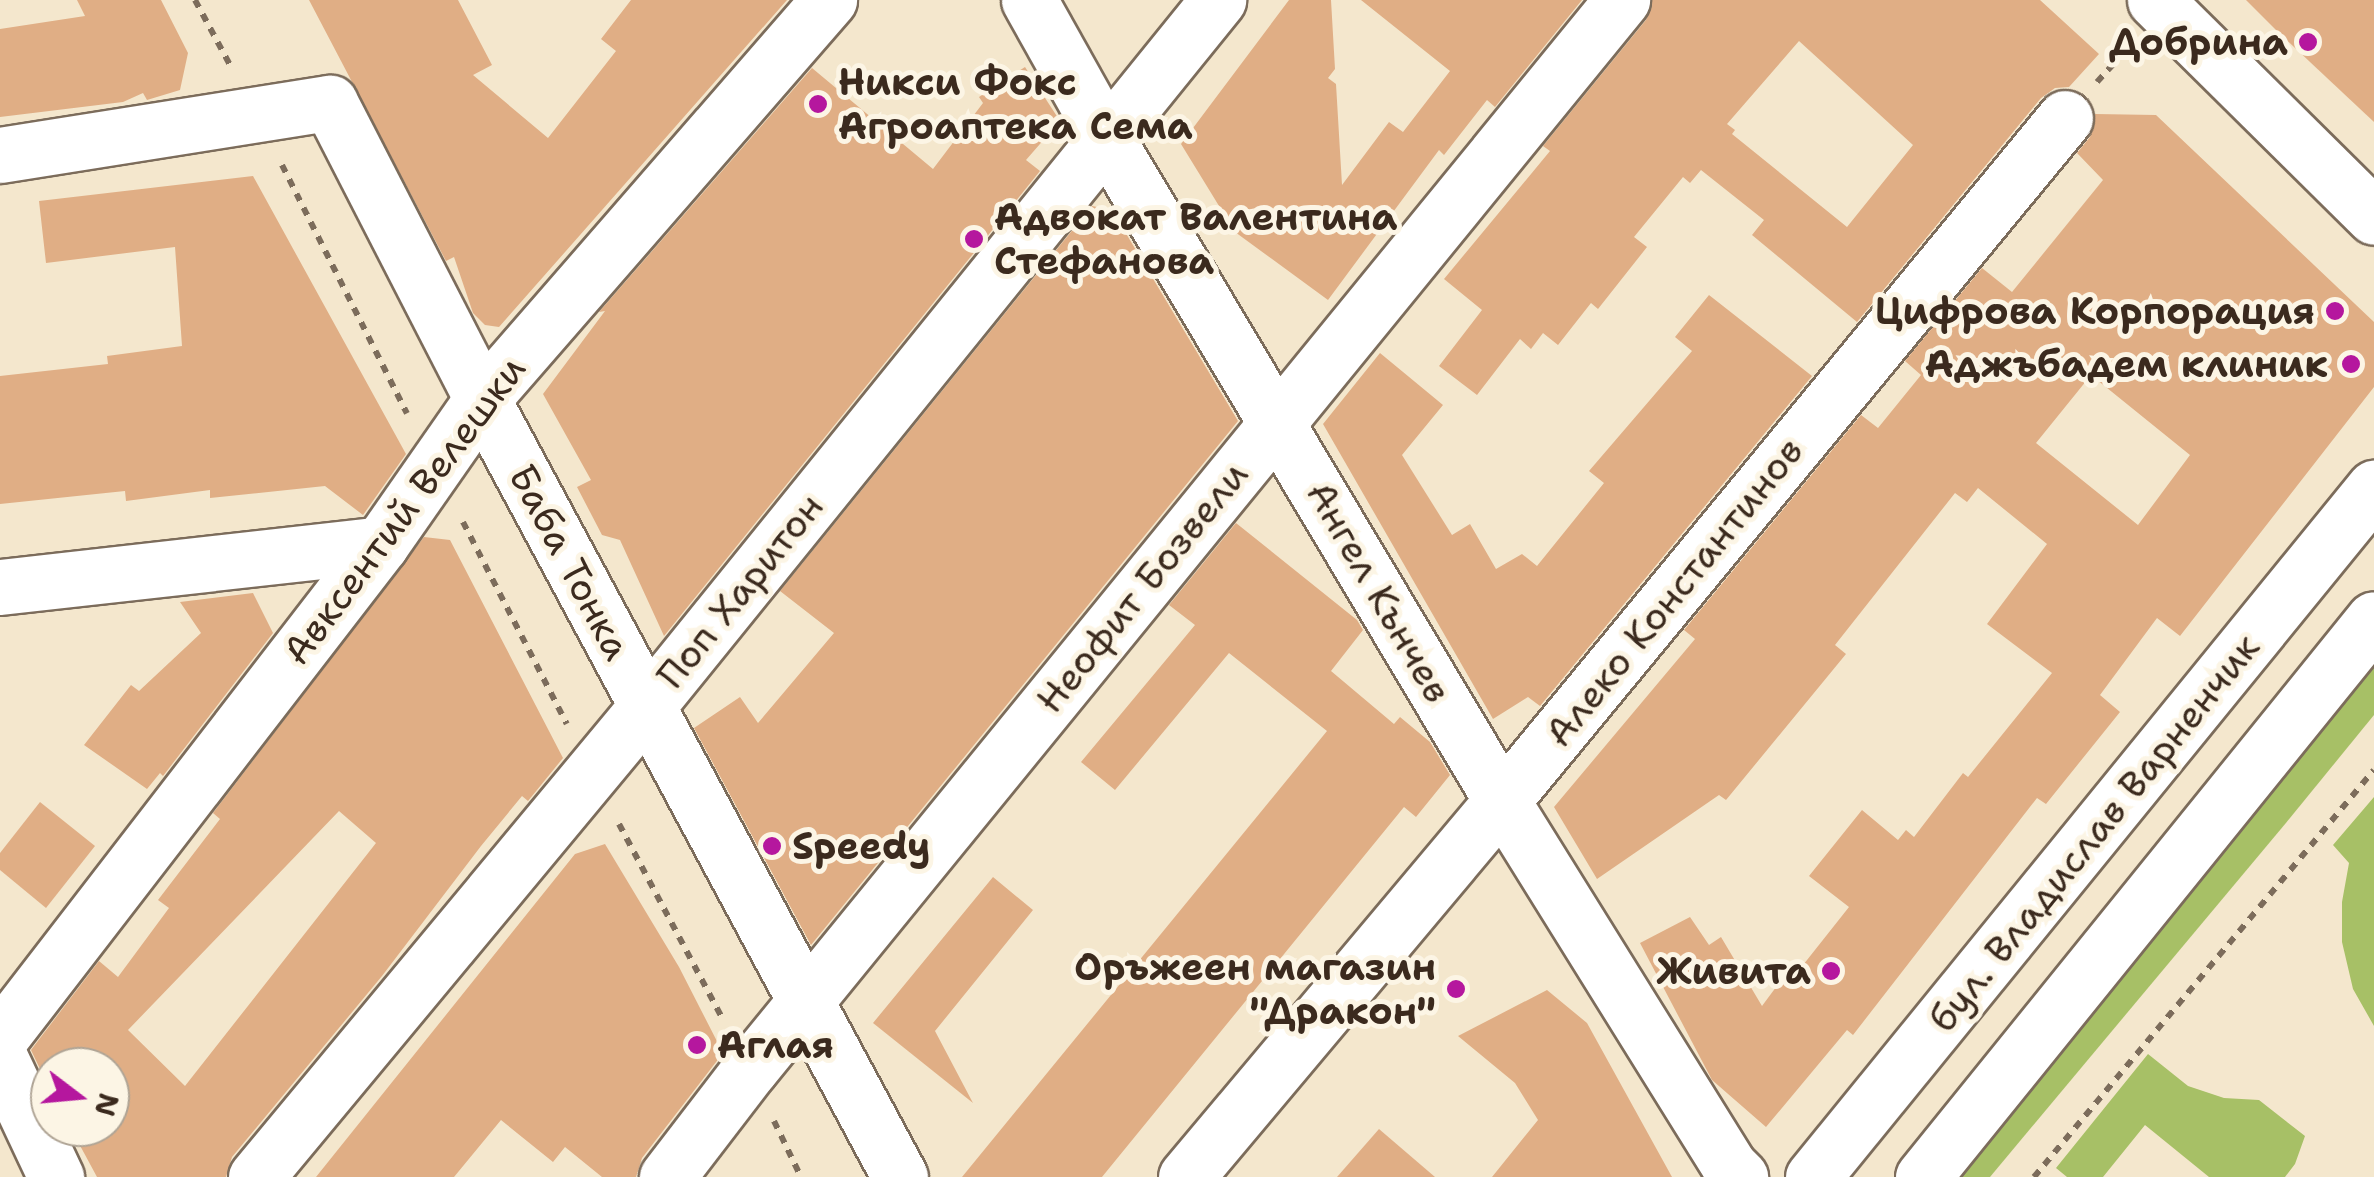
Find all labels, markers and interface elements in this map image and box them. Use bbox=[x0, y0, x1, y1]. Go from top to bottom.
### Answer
place label: Добрина bbox=[2109, 19, 2288, 65]
marker: Добрина bbox=[2297, 31, 2319, 53]
place label: Никси Фокс Агроаптека Сема bbox=[838, 59, 1193, 148]
marker: Никси Фокс Агроаптека Сема bbox=[807, 93, 829, 115]
place label: Адвокат Валентина Стефанова bbox=[994, 194, 1397, 284]
marker: Адвокат Валентина Стефанова bbox=[963, 228, 985, 250]
place label: Цифрова Корпорация bbox=[1875, 288, 2315, 334]
marker: Цифрова Корпорация bbox=[2324, 300, 2346, 322]
place label: Аджъбадем клиник bbox=[1925, 341, 2328, 387]
street label: Авксентий Велешки bbox=[273, 347, 535, 673]
marker: Аджъбадем клиник bbox=[2338, 351, 2364, 377]
street label: Алеко Константинов bbox=[1535, 428, 1813, 756]
street label: Неофит Бозвели bbox=[1027, 452, 1257, 722]
street label: Баба Тонка bbox=[499, 457, 641, 667]
street label: Ангел Кънчев bbox=[1297, 473, 1461, 711]
street label: Поп Харитон bbox=[647, 484, 833, 698]
street label: бул. Владислав Варненчик bbox=[1919, 625, 2269, 1041]
place label: Speedy bbox=[792, 823, 930, 869]
marker: Speedy bbox=[761, 835, 783, 857]
place label: Оръжеен магазин "Дракон" bbox=[1074, 944, 1436, 1034]
place label: Живита bbox=[1656, 948, 1811, 994]
marker: Живита bbox=[1820, 960, 1842, 982]
marker: Оръжеен магазин "Дракон" bbox=[1445, 978, 1467, 1000]
place label: Аглая bbox=[717, 1022, 834, 1068]
marker: Аглая bbox=[686, 1034, 708, 1056]
north arrow bbox=[30, 1047, 130, 1147]
text: N bbox=[86, 1089, 128, 1121]

